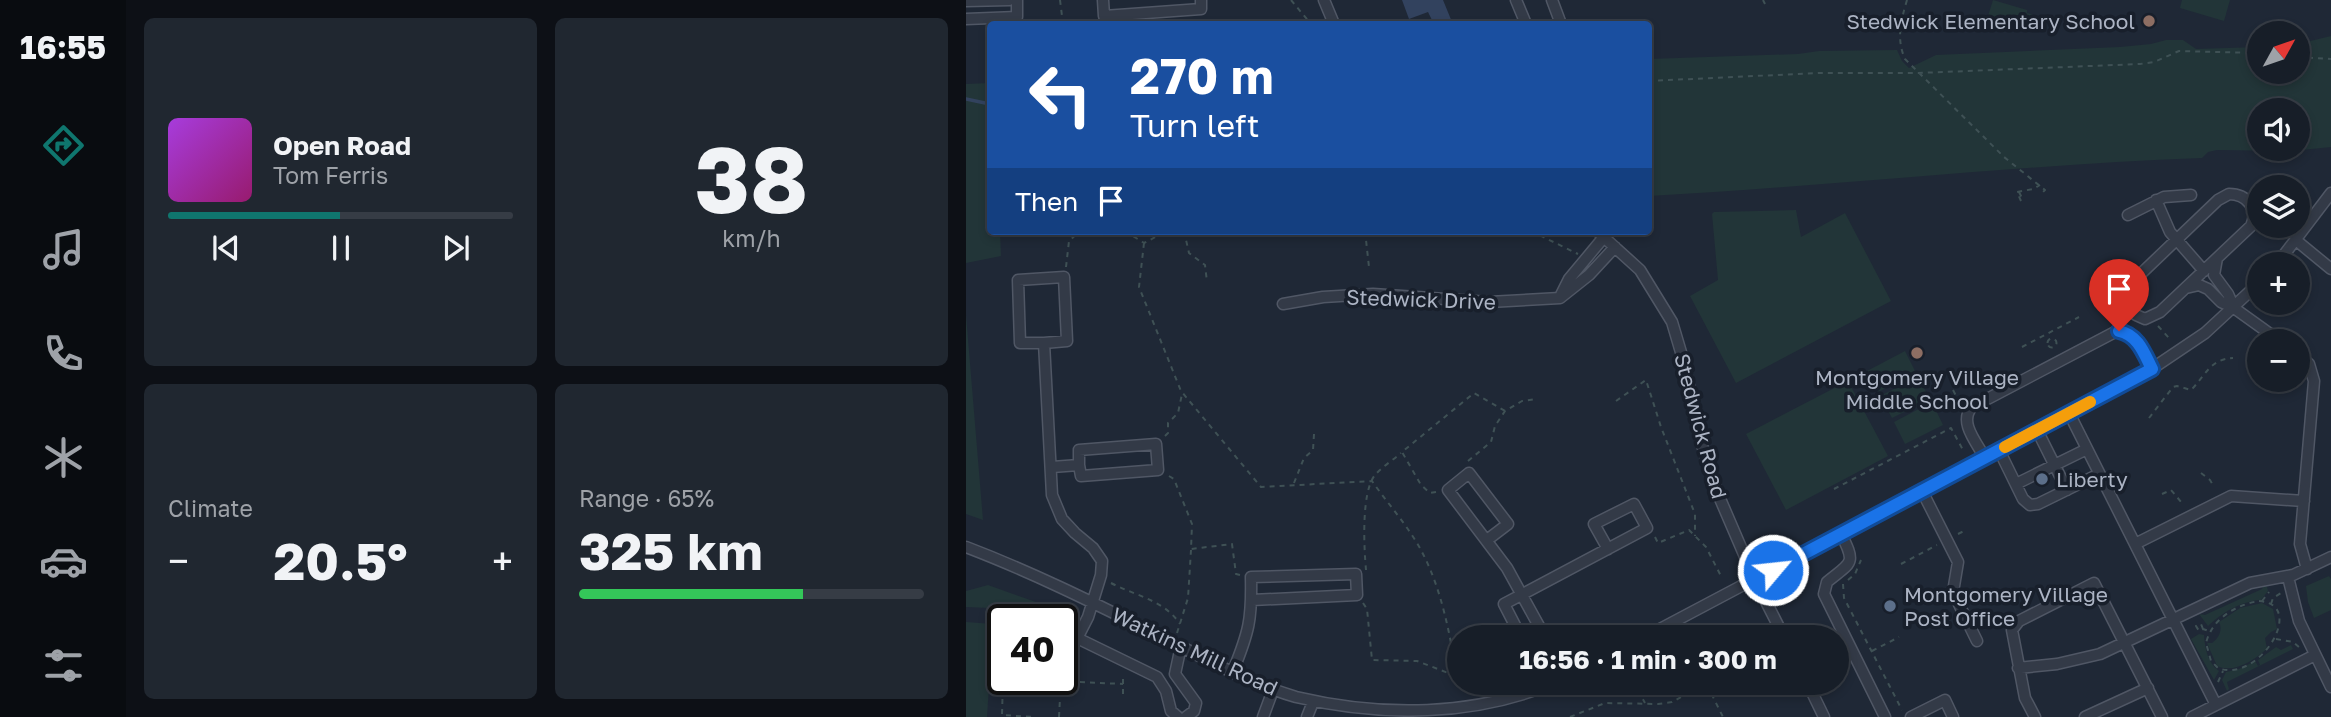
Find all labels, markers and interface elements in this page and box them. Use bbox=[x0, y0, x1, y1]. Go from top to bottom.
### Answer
place label: Stedwick Elementary School bbox=[1847, 8, 2135, 34]
marker: Stedwick Elementary School bbox=[2141, 13, 2157, 29]
north arrow bbox=[2247, 21, 2310, 84]
map controls bbox=[2247, 21, 2310, 392]
text: 16:55 bbox=[20, 28, 106, 66]
text: 270 m bbox=[1130, 46, 1274, 105]
icon: left bbox=[1015, 49, 1106, 140]
button: sound bbox=[2247, 98, 2310, 161]
text: Turn left bbox=[1130, 106, 1259, 144]
icon: directions bbox=[39, 121, 88, 170]
text: 38 bbox=[695, 124, 808, 233]
text: Open Road bbox=[273, 130, 411, 161]
text: Tom Ferris bbox=[273, 161, 388, 189]
button: layers bbox=[2247, 175, 2310, 238]
icon: arrive bbox=[1092, 182, 1130, 220]
text: Then bbox=[1015, 186, 1078, 217]
text: km/h bbox=[722, 224, 781, 252]
icon: music bbox=[39, 225, 88, 274]
icon: previous bbox=[207, 229, 245, 267]
icon: pause bbox=[322, 229, 360, 267]
icon: next bbox=[437, 229, 475, 267]
button: + bbox=[2247, 252, 2310, 315]
pin bbox=[2089, 259, 2149, 331]
icon: arrive bbox=[2100, 270, 2138, 308]
street label: Stedwick Drive bbox=[1346, 283, 1496, 315]
icon: phone bbox=[39, 329, 88, 378]
button: − bbox=[2247, 329, 2310, 392]
marker: Montgomery Village Middle School bbox=[1909, 345, 1925, 361]
street label: Stedwick Road bbox=[1669, 351, 1733, 501]
place label: Montgomery Village Middle School bbox=[1815, 364, 2019, 414]
icon: climate bbox=[39, 433, 88, 482]
place label: Liberty bbox=[2056, 466, 2128, 492]
marker: Liberty bbox=[2034, 471, 2050, 487]
text: Range · 65% bbox=[579, 484, 714, 512]
text: Climate bbox=[168, 494, 253, 522]
text: 325 km bbox=[579, 519, 763, 581]
text: 20.5° bbox=[273, 529, 408, 591]
position arrow bbox=[1736, 533, 1810, 607]
icon: car bbox=[39, 537, 88, 586]
text: − bbox=[168, 538, 189, 583]
text: + bbox=[492, 538, 513, 583]
place label: Montgomery Village Post Office bbox=[1904, 581, 2108, 631]
marker: Montgomery Village Post Office bbox=[1882, 598, 1898, 614]
street label: Watkins Mill Road bbox=[1108, 601, 1282, 701]
speed limit sign: 40 bbox=[987, 604, 1078, 695]
icon: filters bbox=[39, 641, 88, 690]
text: 16:56 · 1 min · 300 m bbox=[1519, 644, 1777, 675]

